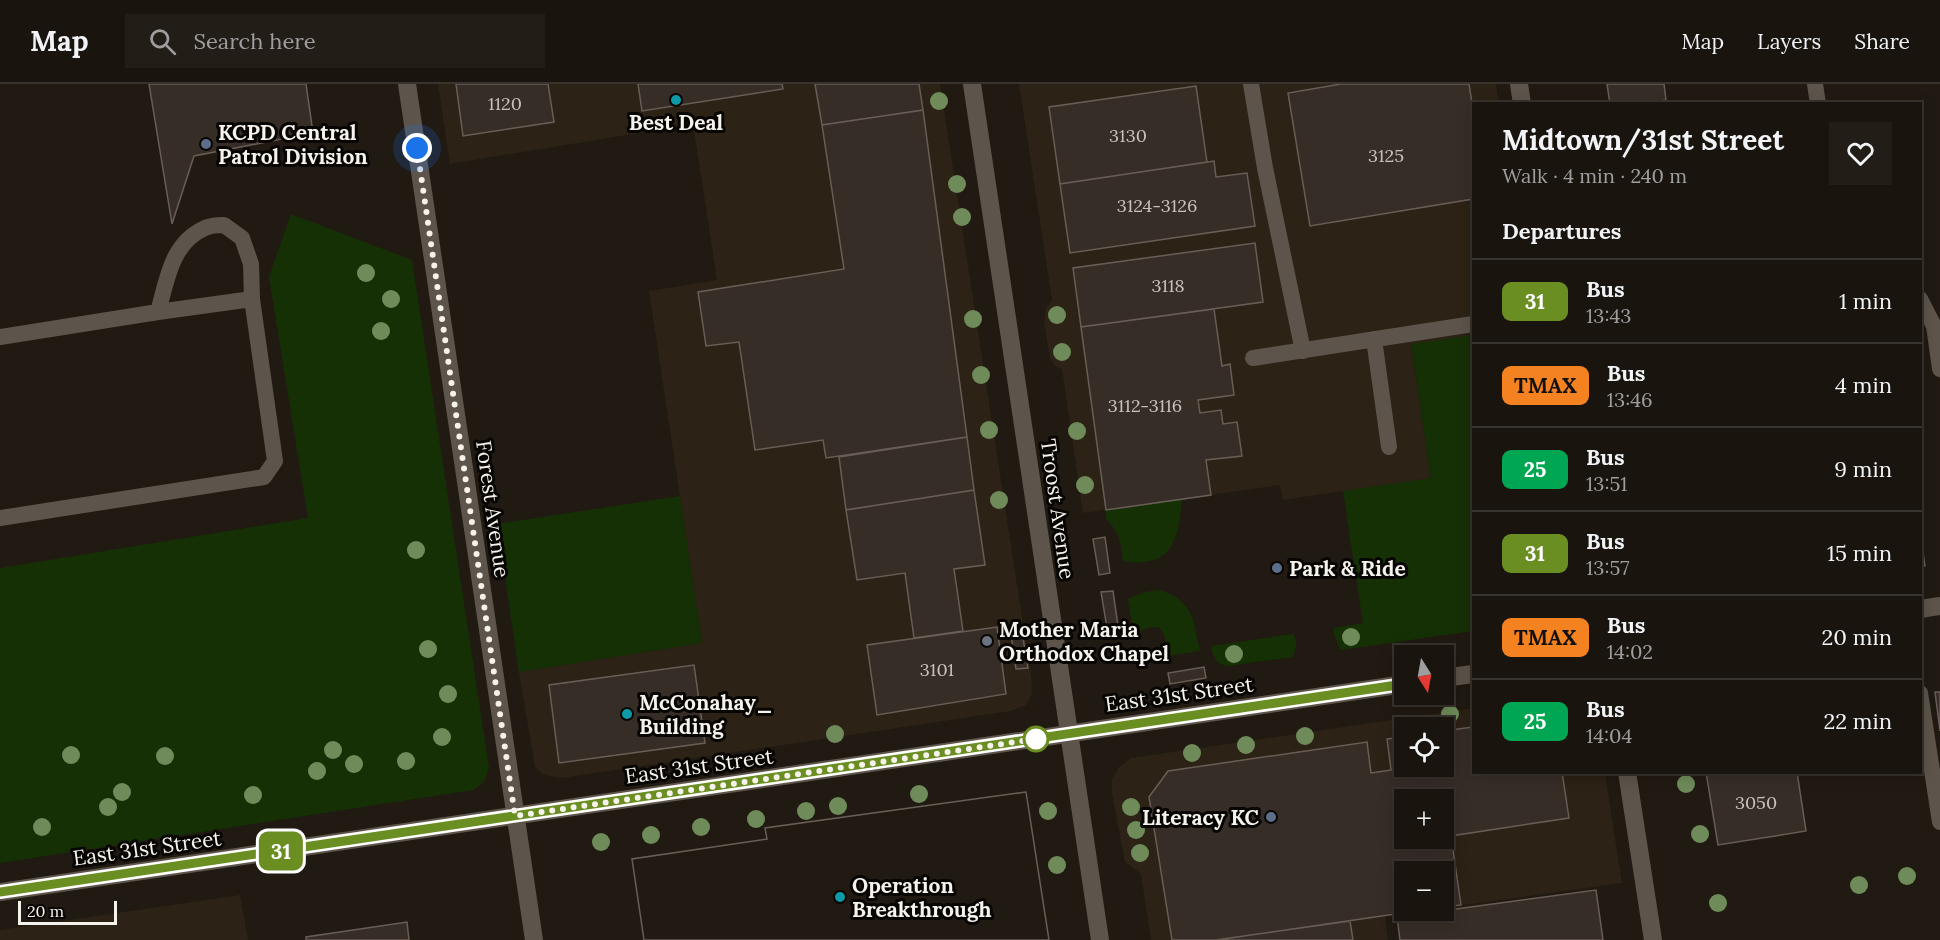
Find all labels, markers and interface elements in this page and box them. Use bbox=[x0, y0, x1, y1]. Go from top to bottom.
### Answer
search box bbox=[125, 14, 545, 68]
text: Map bbox=[30, 23, 89, 59]
icon: search bbox=[146, 25, 179, 58]
text: Search here bbox=[194, 27, 316, 55]
text: Map bbox=[1681, 28, 1724, 55]
text: Layers bbox=[1757, 28, 1821, 55]
text: Share bbox=[1854, 28, 1910, 55]
house number: 1120 bbox=[488, 92, 522, 115]
marker: Best Deal bbox=[669, 93, 683, 107]
place label: Best Deal bbox=[629, 109, 724, 136]
place label: KCPD Central Patrol Division bbox=[218, 119, 368, 170]
text: Midtown/31st Street bbox=[1502, 122, 1784, 158]
button: heart bbox=[1829, 122, 1892, 185]
house number: 3130 bbox=[1109, 124, 1147, 147]
your location bbox=[402, 133, 432, 163]
marker: KCPD Central Patrol Division bbox=[199, 137, 213, 151]
house number: 3125 bbox=[1368, 144, 1404, 167]
text: Walk · 4 min · 240 m bbox=[1502, 163, 1687, 188]
house number: 3124-3126 bbox=[1117, 194, 1197, 217]
text: Departures bbox=[1502, 217, 1621, 245]
house number: 3118 bbox=[1151, 274, 1185, 297]
text: Bus bbox=[1586, 275, 1625, 303]
text: 1 min bbox=[1839, 287, 1892, 315]
text: 31 bbox=[1525, 288, 1545, 315]
text: 13:43 bbox=[1586, 303, 1631, 328]
text: Bus bbox=[1607, 359, 1645, 387]
text: 4 min bbox=[1835, 371, 1892, 399]
text: TMAX bbox=[1514, 372, 1577, 399]
text: 13:46 bbox=[1607, 387, 1653, 412]
house number: 3112-3116 bbox=[1108, 394, 1182, 417]
street label: Troost Avenue bbox=[1035, 437, 1081, 581]
street label: Forest Avenue bbox=[470, 439, 516, 579]
text: Bus bbox=[1586, 443, 1625, 471]
text: 9 min bbox=[1834, 455, 1892, 483]
text: 25 bbox=[1524, 456, 1546, 483]
text: 13:51 bbox=[1586, 471, 1628, 496]
text: Bus bbox=[1586, 527, 1625, 555]
text: 15 min bbox=[1827, 539, 1892, 567]
text: 31 bbox=[1525, 540, 1545, 567]
place label: Park & Ride bbox=[1289, 555, 1406, 582]
text: 13:57 bbox=[1586, 555, 1630, 580]
marker: Park & Ride bbox=[1270, 561, 1284, 575]
text: Bus bbox=[1607, 611, 1645, 639]
place label: Mother Maria Orthodox Chapel bbox=[999, 616, 1170, 667]
text: 20 min bbox=[1822, 623, 1892, 651]
text: TMAX bbox=[1514, 624, 1577, 651]
marker: Mother Maria Orthodox Chapel bbox=[980, 634, 994, 648]
text: 14:02 bbox=[1607, 639, 1653, 664]
north arrow bbox=[1394, 645, 1454, 705]
map controls bbox=[1394, 645, 1454, 921]
house number: 3101 bbox=[920, 658, 954, 681]
street label: East 31st Street bbox=[1103, 670, 1256, 718]
place label: McConahay_ Building bbox=[639, 689, 773, 740]
text: Bus bbox=[1586, 695, 1625, 723]
marker: McConahay_ Building bbox=[620, 707, 634, 721]
text: 22 min bbox=[1823, 707, 1892, 735]
text: 25 bbox=[1524, 708, 1546, 735]
button: locate bbox=[1394, 717, 1454, 777]
text: 14:04 bbox=[1586, 723, 1632, 748]
unlabelled marker bbox=[1023, 726, 1049, 752]
street label: East 31st Street bbox=[623, 742, 776, 790]
button: + bbox=[1394, 789, 1454, 849]
house number: 3050 bbox=[1735, 791, 1777, 814]
place label: Literacy KC bbox=[1142, 804, 1260, 831]
marker: Literacy KC bbox=[1264, 810, 1278, 824]
street label: East 31st Street bbox=[71, 824, 224, 872]
line badge: 31 bbox=[254, 832, 308, 870]
text: 31 bbox=[271, 838, 291, 865]
button: − bbox=[1394, 861, 1454, 921]
place label: Operation Breakthrough bbox=[852, 872, 991, 923]
marker: Operation Breakthrough bbox=[833, 890, 847, 904]
scale bar bbox=[18, 898, 117, 926]
text: 20 m bbox=[27, 901, 64, 921]

